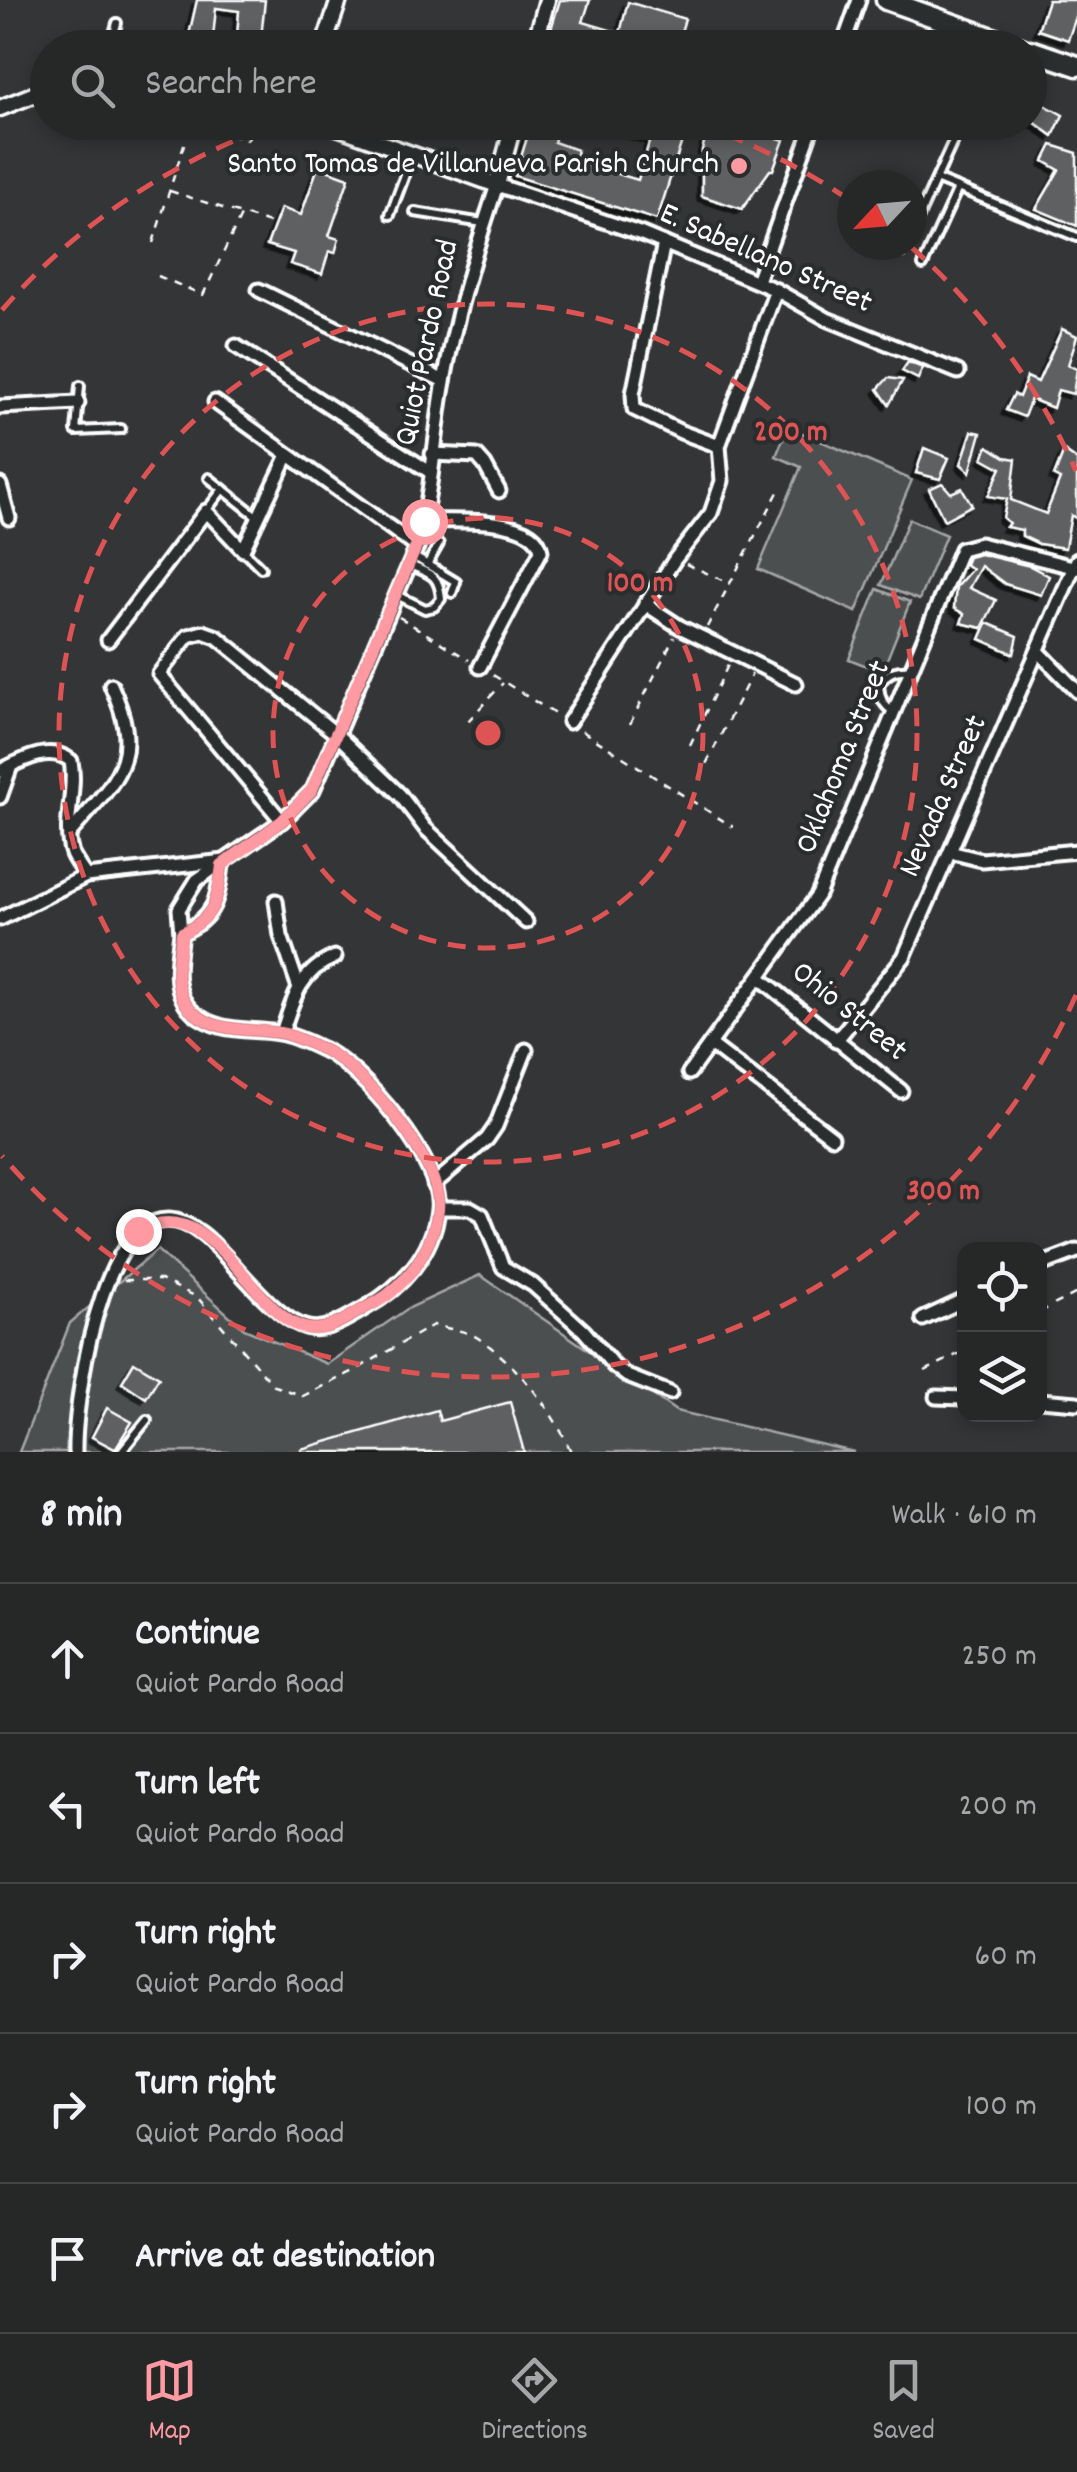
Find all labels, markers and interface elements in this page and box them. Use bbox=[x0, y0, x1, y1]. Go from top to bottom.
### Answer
search box bbox=[30, 30, 1047, 140]
icon: search bbox=[65, 58, 120, 113]
text: Search here bbox=[145, 58, 317, 113]
place label: Santo Tomas de Villanueva Parish Church bbox=[227, 143, 719, 189]
marker: Santo Tomas de Villanueva Parish Church bbox=[728, 155, 750, 177]
north arrow bbox=[837, 170, 927, 260]
street label: E. Sabellano Street bbox=[651, 193, 879, 328]
street label: Quiot Pardo Road bbox=[385, 236, 473, 450]
text: 200 m bbox=[754, 413, 828, 456]
route start bbox=[402, 499, 448, 545]
text: 100 m bbox=[607, 564, 673, 607]
street label: Oklahoma Street bbox=[785, 654, 905, 862]
street label: Nevada Street bbox=[889, 708, 1001, 886]
centre of rings bbox=[470, 715, 506, 751]
street label: Ohio Street bbox=[780, 952, 916, 1074]
text: 300 m bbox=[906, 1172, 980, 1215]
route end bbox=[116, 1209, 162, 1255]
map controls bbox=[957, 1242, 1047, 1422]
button: locate bbox=[957, 1242, 1047, 1332]
button: layers bbox=[957, 1332, 1047, 1422]
text: 8 min bbox=[40, 1487, 122, 1547]
text: Walk · 610 m bbox=[891, 1494, 1037, 1540]
text: Continue bbox=[135, 1608, 260, 1663]
icon: ahead bbox=[40, 1631, 95, 1686]
text: 250 m bbox=[961, 1635, 1037, 1681]
text: Quiot Pardo Road bbox=[135, 1663, 345, 1709]
text: Turn left bbox=[135, 1758, 260, 1813]
icon: left bbox=[40, 1781, 95, 1836]
text: 200 m bbox=[959, 1785, 1037, 1831]
text: Quiot Pardo Road bbox=[135, 1813, 345, 1859]
text: Turn right bbox=[135, 1908, 276, 1963]
icon: right bbox=[40, 1931, 95, 1986]
text: 60 m bbox=[975, 1935, 1037, 1981]
text: Quiot Pardo Road bbox=[135, 1963, 345, 2009]
text: Turn right bbox=[135, 2058, 276, 2113]
icon: right bbox=[40, 2081, 95, 2136]
text: 100 m bbox=[966, 2085, 1037, 2131]
text: Quiot Pardo Road bbox=[135, 2113, 345, 2159]
icon: arrive bbox=[40, 2231, 95, 2286]
text: Arrive at destination bbox=[135, 2231, 435, 2286]
tab: Map bbox=[142, 2353, 197, 2453]
tab: Directions bbox=[482, 2353, 588, 2453]
tab: Saved bbox=[872, 2353, 935, 2453]

